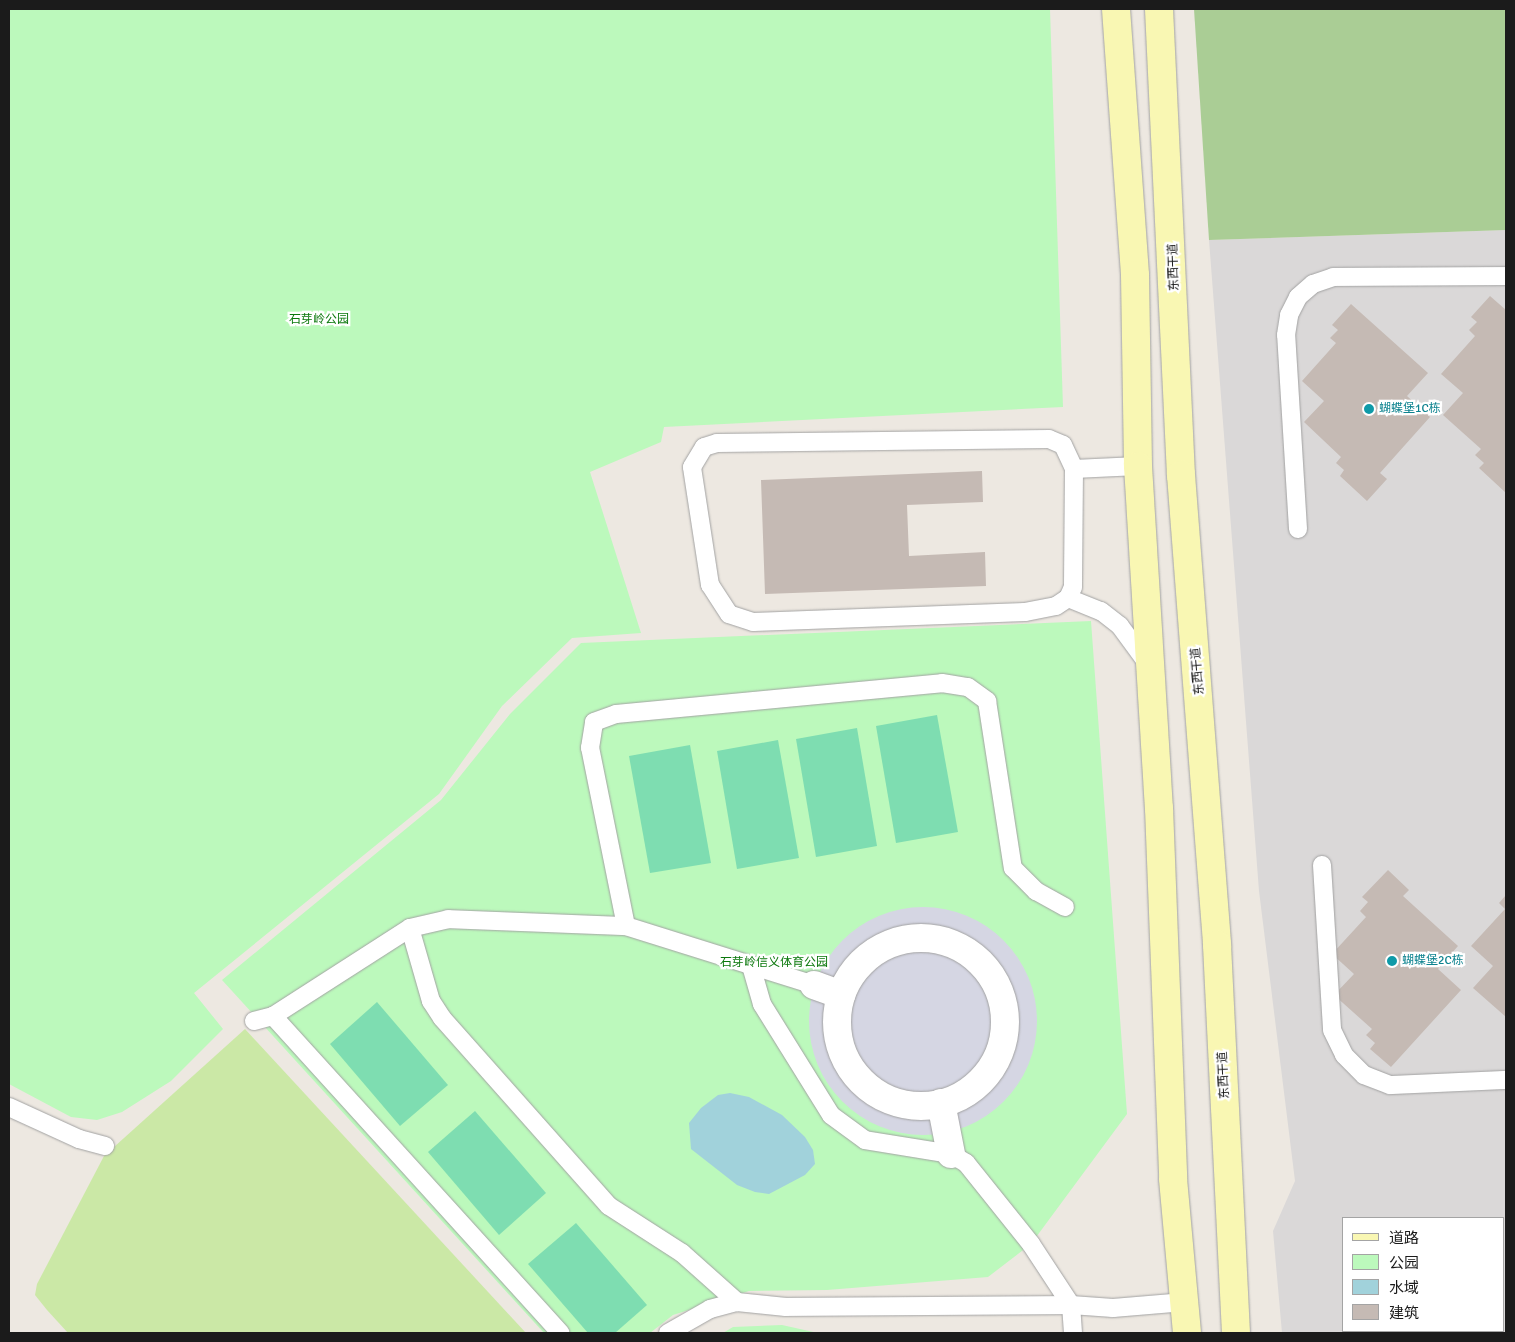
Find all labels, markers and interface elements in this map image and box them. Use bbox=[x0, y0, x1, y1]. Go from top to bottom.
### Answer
street label: 东西干道 bbox=[1166, 243, 1182, 291]
park label: 石芽岭公园 bbox=[289, 313, 349, 327]
place label: 蝴蝶堡1C栋 bbox=[1379, 402, 1441, 416]
marker: 蝴蝶堡1C栋 bbox=[1363, 403, 1375, 415]
street label: 东西干道 bbox=[1189, 646, 1207, 696]
place label: 蝴蝶堡2C栋 bbox=[1402, 954, 1464, 968]
marker: 蝴蝶堡2C栋 bbox=[1386, 955, 1398, 967]
park label: 石芽岭信义体育公园 bbox=[720, 956, 828, 970]
street label: 东西干道 bbox=[1216, 1051, 1232, 1099]
legend bbox=[1342, 1217, 1505, 1332]
text: 道路 bbox=[1389, 1229, 1419, 1247]
text: 公园 bbox=[1389, 1254, 1419, 1272]
text: 水域 bbox=[1389, 1279, 1419, 1297]
text: 建筑 bbox=[1389, 1304, 1419, 1322]

